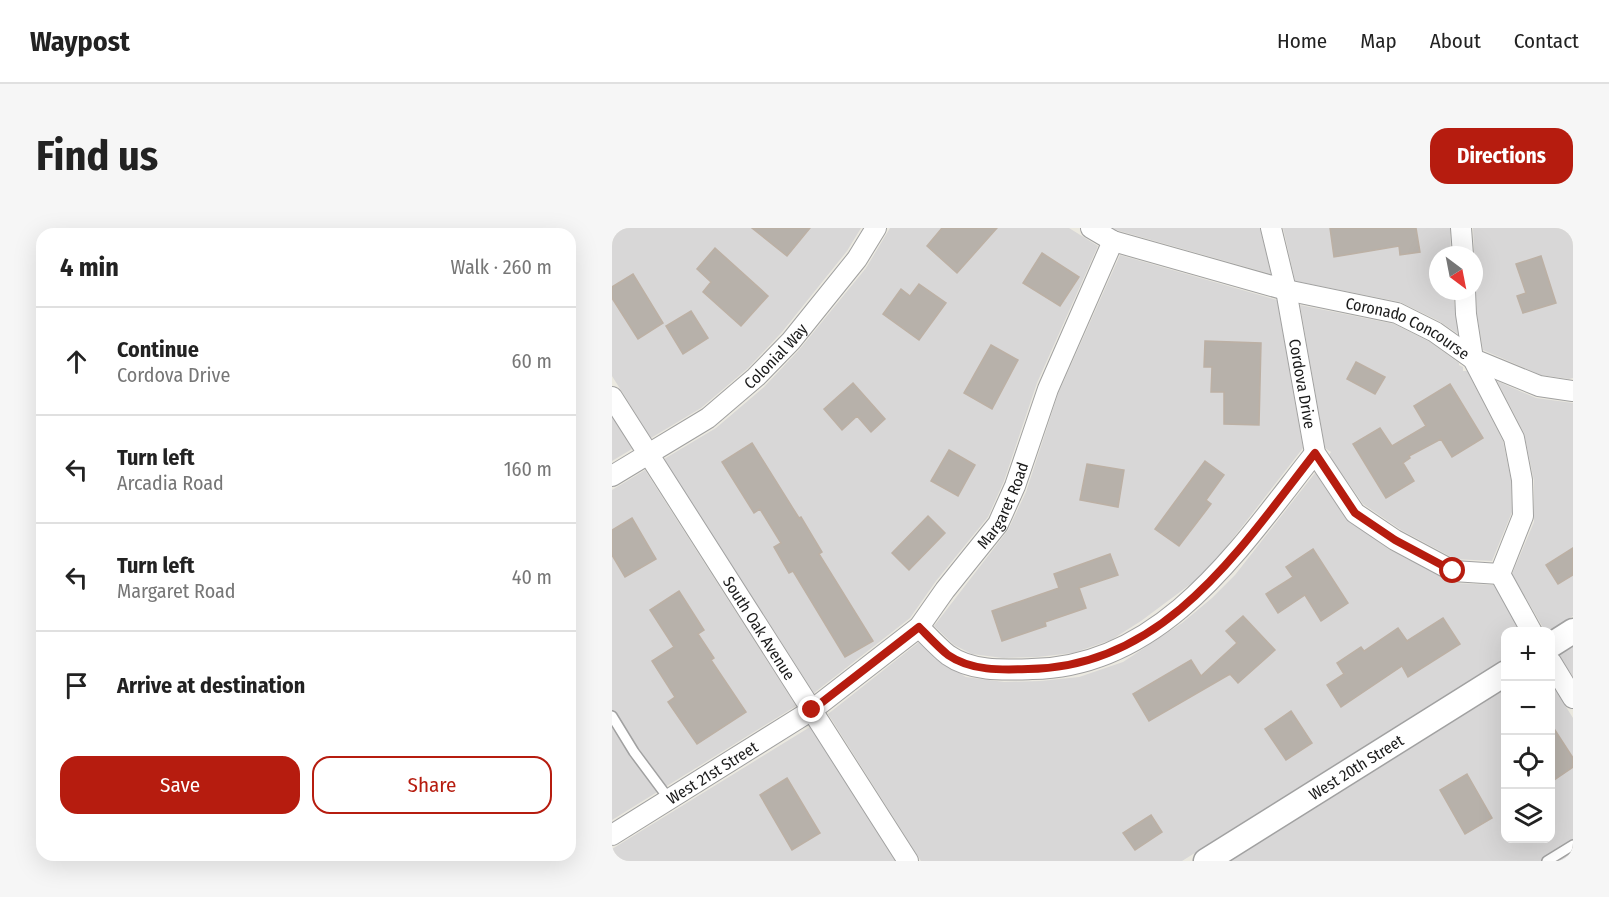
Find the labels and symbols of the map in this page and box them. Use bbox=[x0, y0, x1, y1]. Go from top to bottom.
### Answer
north arrow bbox=[1429, 246, 1483, 300]
street label: Coronado Concourse bbox=[1344, 294, 1473, 364]
street label: Colonial Way bbox=[740, 319, 812, 393]
street label: Cordova Drive bbox=[1285, 337, 1320, 430]
street label: Margaret Road bbox=[973, 460, 1032, 553]
route start bbox=[1439, 557, 1465, 583]
street label: South Oak Avenue bbox=[719, 573, 799, 684]
route end bbox=[798, 696, 824, 722]
street label: West 20th Street bbox=[1306, 730, 1408, 804]
street label: West 21st Street bbox=[663, 737, 762, 808]

